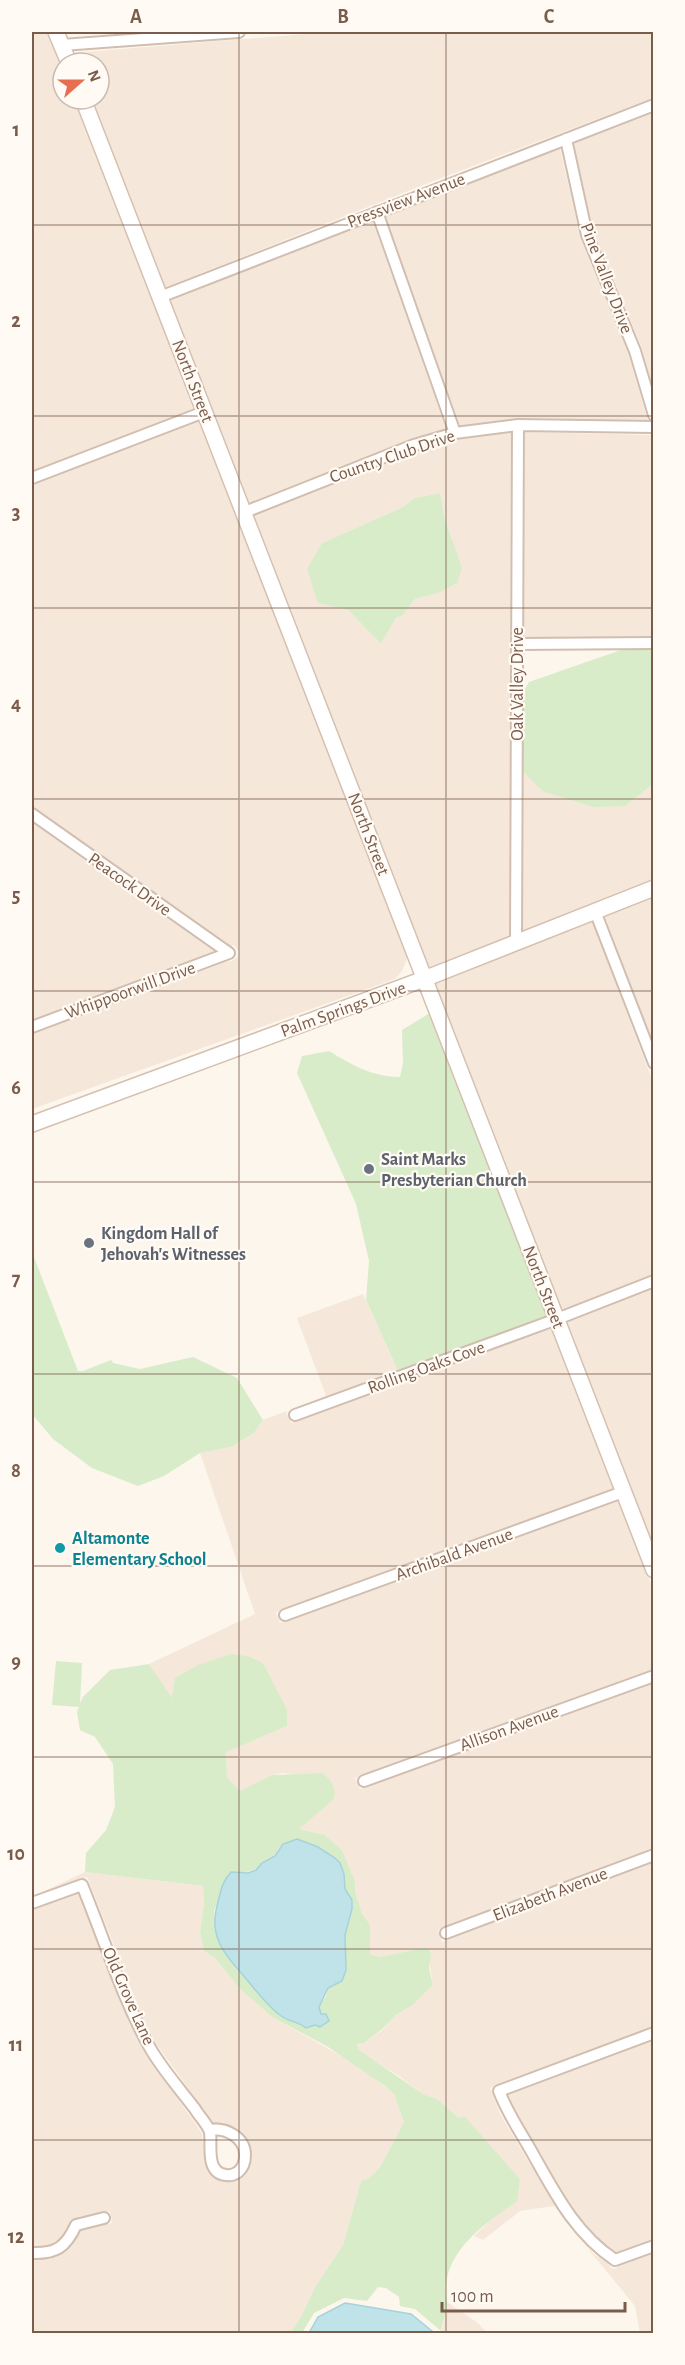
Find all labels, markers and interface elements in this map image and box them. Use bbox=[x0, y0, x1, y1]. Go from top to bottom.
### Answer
text: A bbox=[130, 7, 142, 27]
text: B bbox=[337, 7, 349, 27]
text: C bbox=[544, 7, 555, 27]
north arrow bbox=[51, 51, 111, 111]
text: N bbox=[85, 68, 104, 84]
text: 1 bbox=[12, 120, 20, 140]
street label: Pressview Avenue bbox=[345, 170, 468, 232]
street label: Pine Valley Drive bbox=[577, 220, 635, 336]
text: 2 bbox=[11, 311, 21, 331]
street label: North Street bbox=[168, 338, 216, 425]
street label: Country Club Drive bbox=[327, 427, 457, 487]
text: 3 bbox=[12, 503, 20, 523]
street label: Oak Valley Drive bbox=[509, 627, 527, 741]
text: 4 bbox=[11, 694, 21, 714]
street label: North Street bbox=[344, 791, 392, 878]
street label: Peacock Drive bbox=[85, 850, 174, 920]
text: 5 bbox=[12, 886, 20, 906]
street label: Whippoorwill Drive bbox=[63, 959, 198, 1023]
street label: Palm Springs Drive bbox=[278, 979, 408, 1041]
text: 6 bbox=[11, 1078, 21, 1098]
place label: Saint Marks Presbyterian Church bbox=[381, 1151, 527, 1190]
marker: Saint Marks Presbyterian Church bbox=[362, 1162, 376, 1176]
place label: Kingdom Hall of Jehovah's Witnesses bbox=[101, 1225, 246, 1264]
marker: Kingdom Hall of Jehovah's Witnesses bbox=[82, 1236, 96, 1250]
street label: North Street bbox=[519, 1244, 567, 1331]
text: 7 bbox=[12, 1269, 21, 1289]
street label: Rolling Oaks Cove bbox=[365, 1338, 487, 1397]
text: 8 bbox=[11, 1461, 21, 1481]
street label: Archibald Avenue bbox=[393, 1525, 515, 1585]
place label: Altamonte Elementary School bbox=[72, 1530, 207, 1569]
marker: Altamonte Elementary School bbox=[53, 1541, 67, 1555]
text: 9 bbox=[11, 1652, 21, 1672]
street label: Allison Avenue bbox=[458, 1703, 561, 1755]
text: 10 bbox=[7, 1844, 25, 1864]
street label: Elizabeth Avenue bbox=[491, 1865, 610, 1925]
street label: Old Grove Lane bbox=[99, 1945, 158, 2048]
text: 11 bbox=[9, 2035, 23, 2055]
text: 12 bbox=[8, 2227, 24, 2247]
scale bar bbox=[442, 2275, 625, 2313]
text: 100 m bbox=[451, 2288, 494, 2306]

